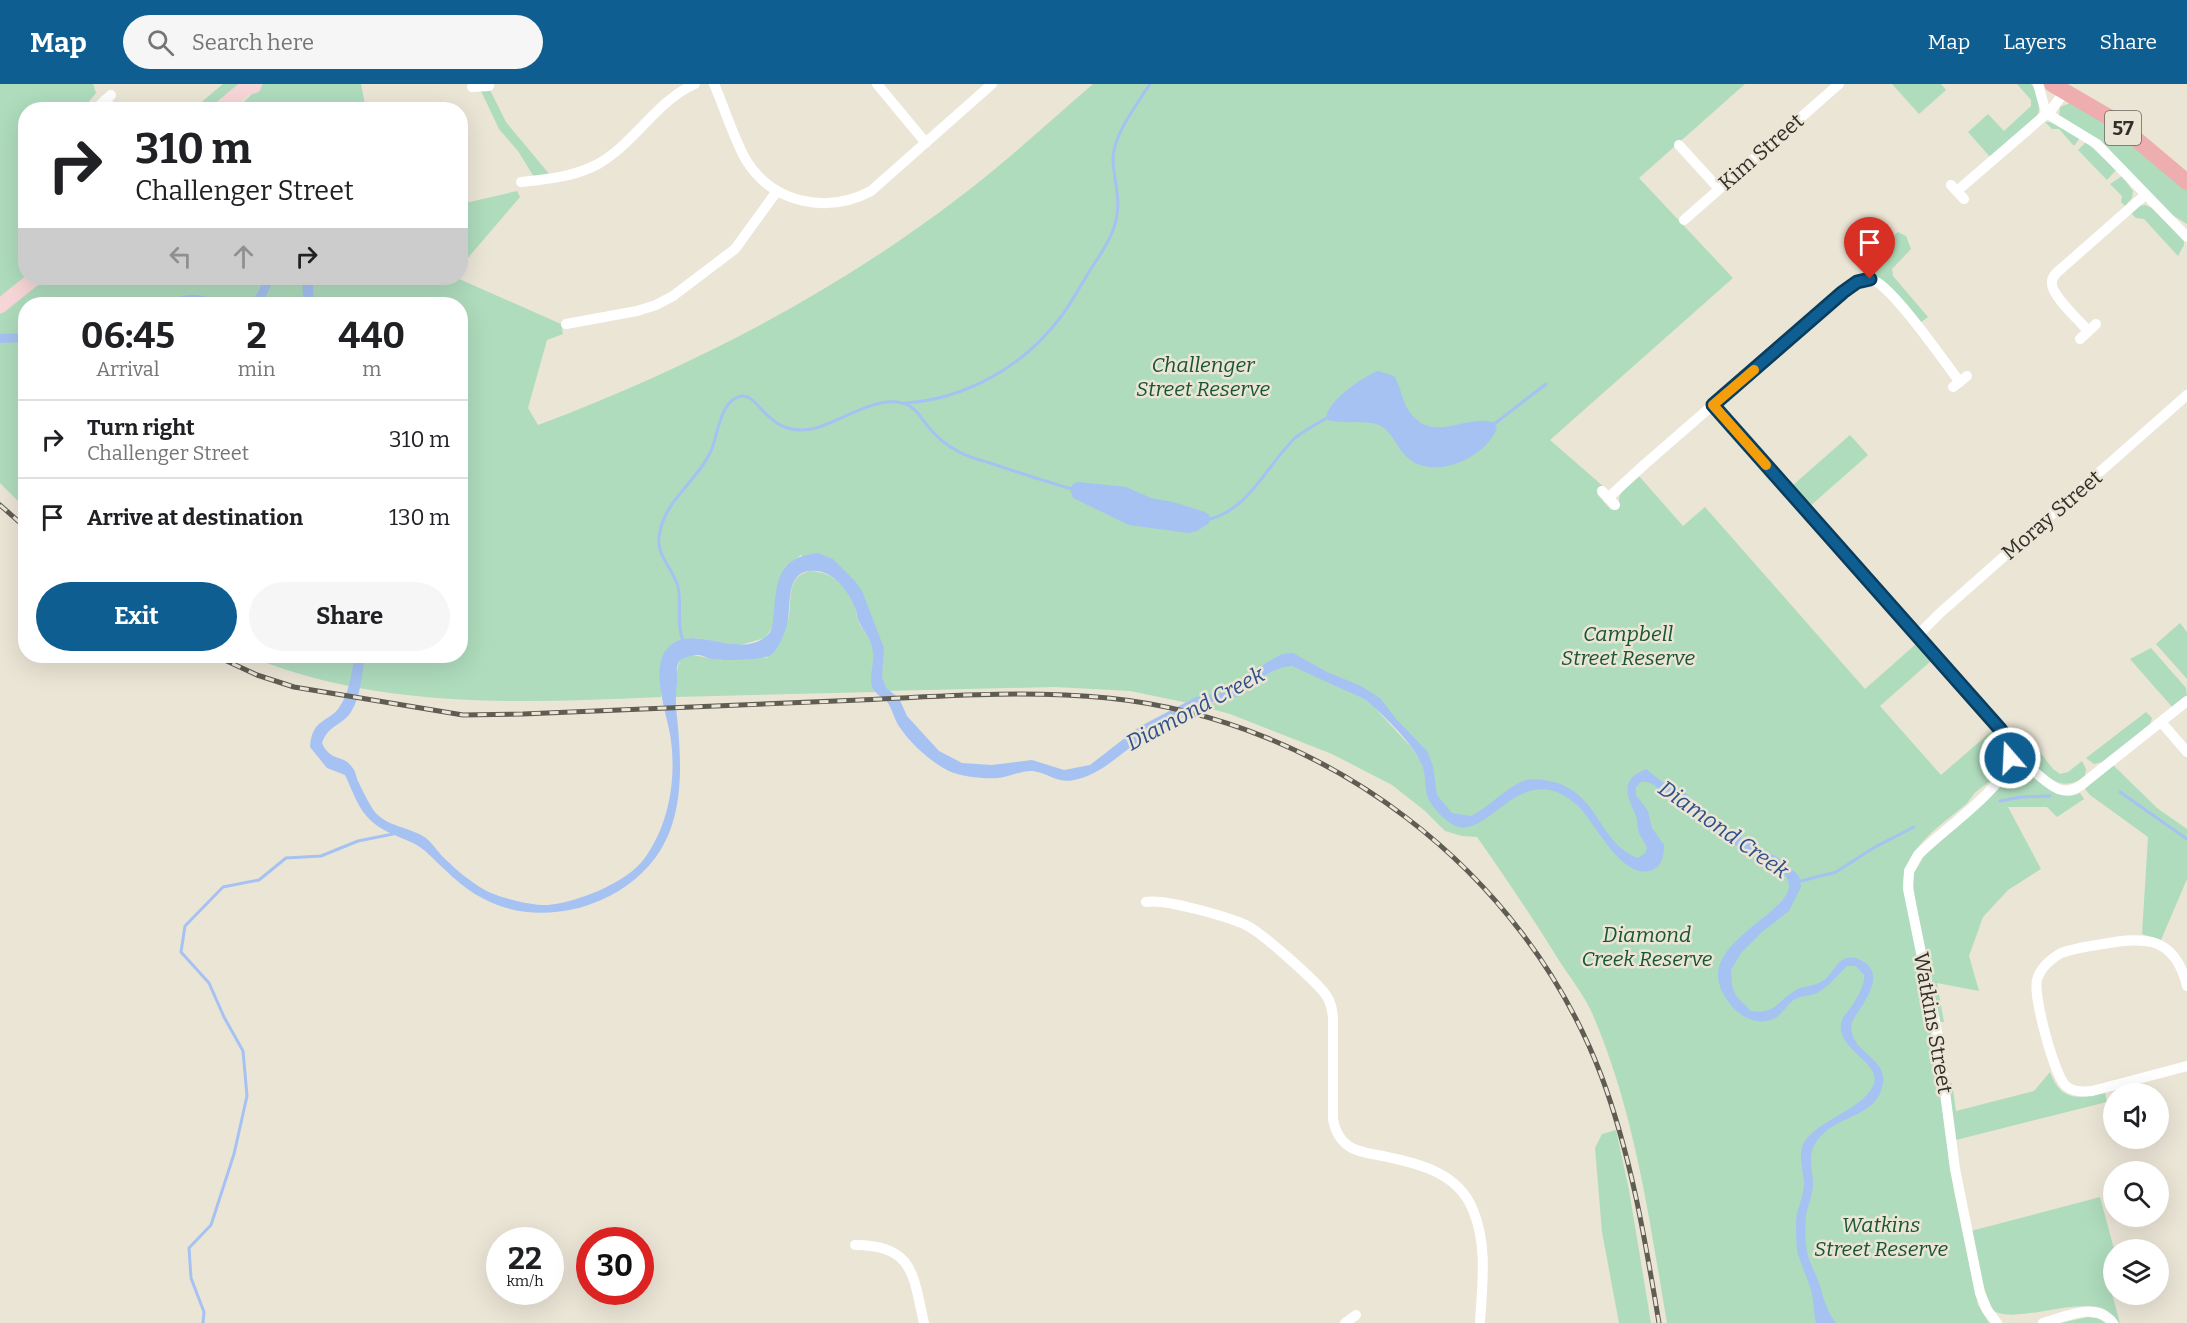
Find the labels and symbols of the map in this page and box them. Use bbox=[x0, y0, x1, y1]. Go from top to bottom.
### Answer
street label: Kim Street bbox=[1713, 108, 1809, 196]
road number: 57 bbox=[2105, 111, 2141, 145]
pin bbox=[1844, 217, 1895, 279]
park label: Challenger Street Reserve bbox=[1136, 352, 1270, 402]
street label: Moray Street bbox=[1996, 464, 2108, 566]
park label: Campbell Street Reserve bbox=[1561, 621, 1695, 671]
water label: Diamond Creek bbox=[1121, 660, 1270, 756]
position arrow bbox=[1978, 726, 2042, 790]
water label: Diamond Creek bbox=[1653, 774, 1795, 885]
park label: Diamond Creek Reserve bbox=[1582, 922, 1713, 972]
street label: Watkins Street bbox=[1908, 950, 1958, 1096]
park label: Watkins Street Reserve bbox=[1814, 1212, 1948, 1262]
speed limit sign: 30 bbox=[576, 1227, 654, 1305]

